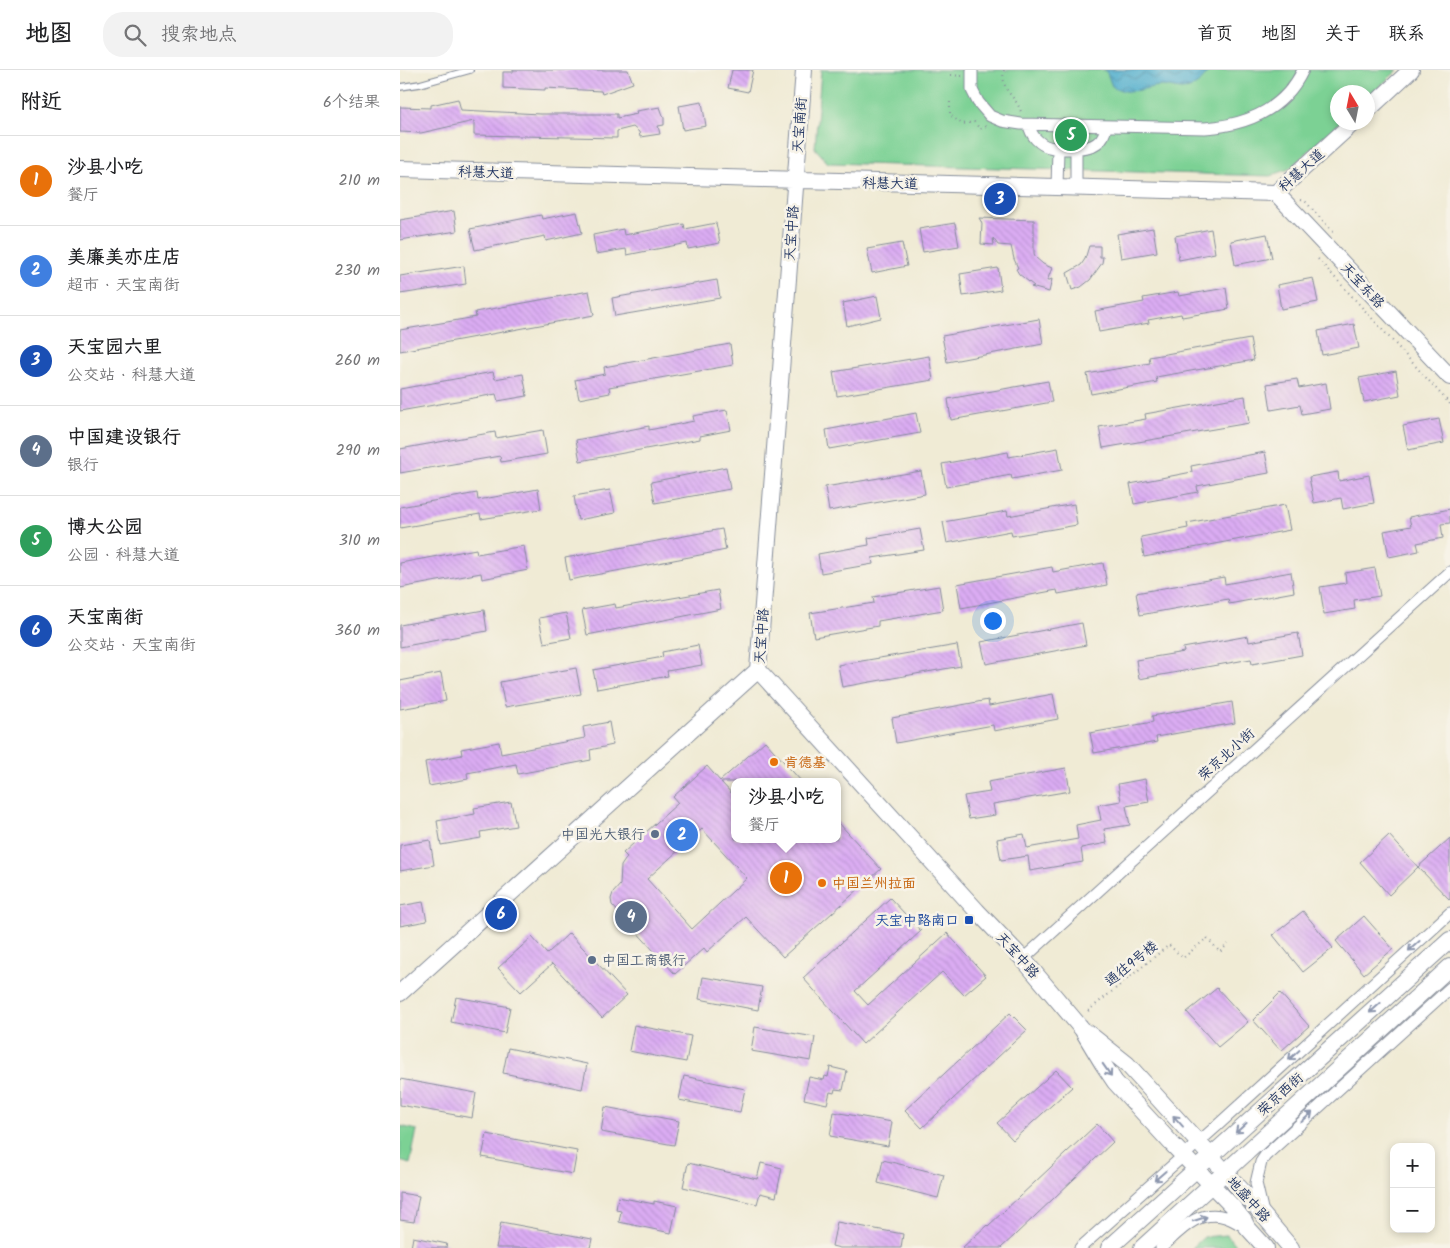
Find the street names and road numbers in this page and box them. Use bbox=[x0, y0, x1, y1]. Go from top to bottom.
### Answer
street label: 天宝南街 bbox=[787, 96, 813, 154]
street label: 科慧大道 bbox=[1274, 144, 1330, 198]
street label: 科慧大道 bbox=[458, 161, 514, 185]
street label: 科慧大道 bbox=[862, 173, 918, 195]
street label: 天宝中路 bbox=[779, 204, 805, 262]
street label: 天宝东路 bbox=[1335, 258, 1389, 314]
street label: 天宝中路 bbox=[749, 607, 775, 665]
street label: 荣京北小街 bbox=[1193, 723, 1260, 786]
street label: 天宝中路 bbox=[990, 928, 1044, 984]
street label: 通往9号楼 bbox=[1100, 935, 1163, 992]
street label: 荣京西街 bbox=[1253, 1068, 1309, 1122]
street label: 地盛中路 bbox=[1221, 1172, 1275, 1228]

